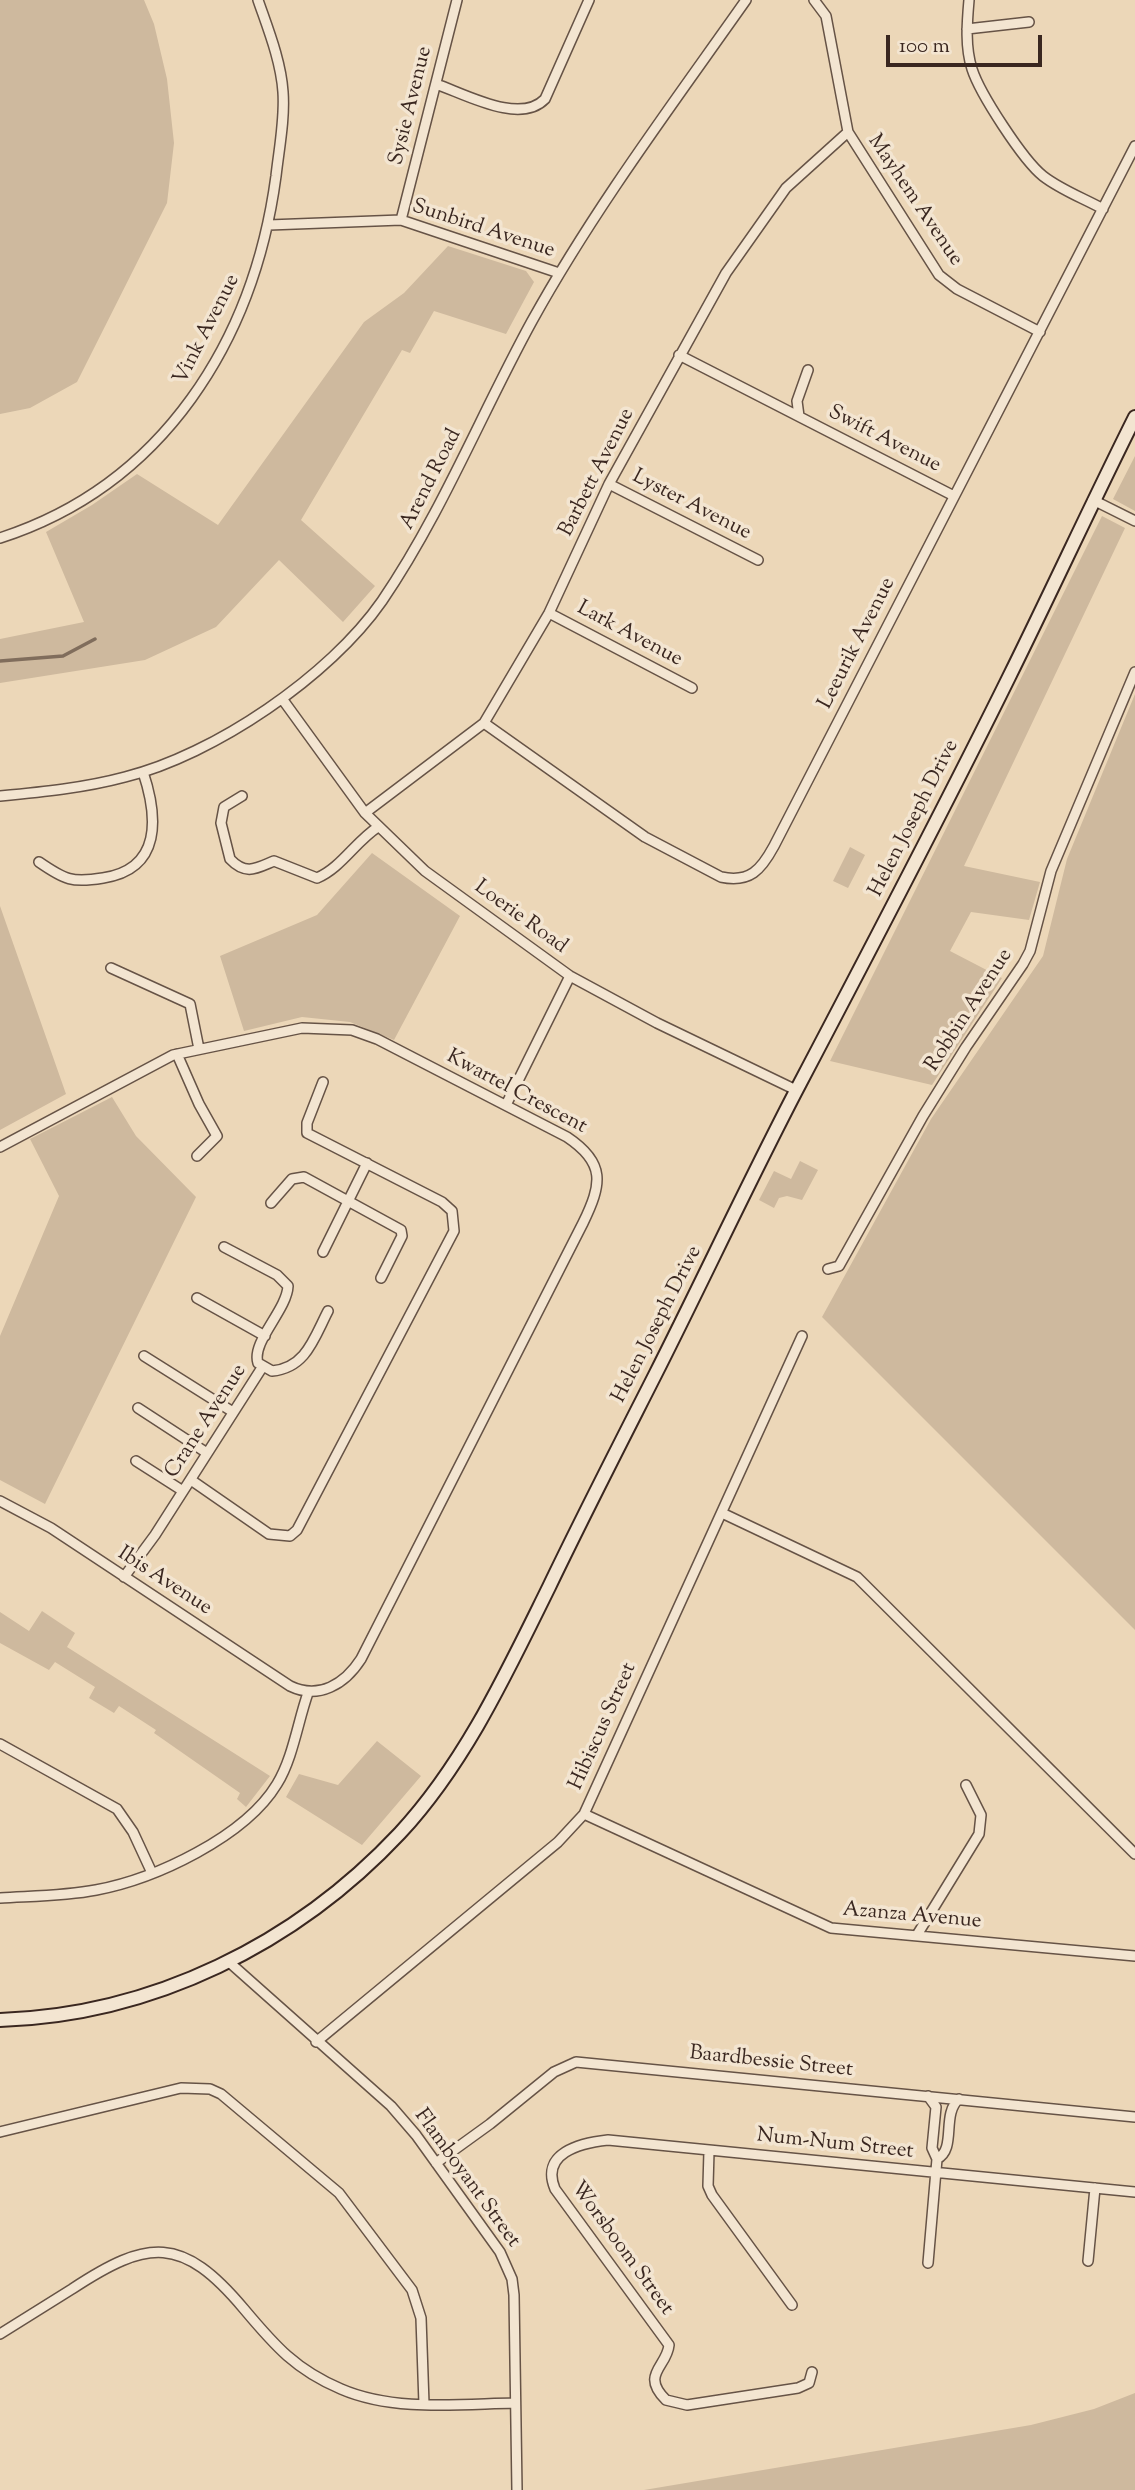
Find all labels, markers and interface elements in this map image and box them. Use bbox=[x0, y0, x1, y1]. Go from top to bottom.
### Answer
scale bar bbox=[890, 21, 1046, 65]
text: 100 m bbox=[899, 32, 950, 62]
street label: Sysie Avenue bbox=[385, 44, 439, 168]
street label: Mayhem Avenue bbox=[861, 131, 967, 271]
street label: Sunbird Avenue bbox=[408, 195, 558, 265]
street label: Vink Avenue bbox=[169, 271, 247, 389]
street label: Swift Avenue bbox=[823, 401, 945, 479]
street label: Barbett Avenue bbox=[555, 405, 641, 541]
street label: Arend Road bbox=[396, 425, 468, 535]
street label: Lyster Avenue bbox=[627, 465, 755, 547]
street label: Leeurik Avenue bbox=[814, 574, 902, 714]
street label: Lark Avenue bbox=[572, 597, 686, 673]
street label: Helen Joseph Drive bbox=[865, 736, 965, 902]
street label: Loerie Road bbox=[468, 876, 572, 960]
street label: Robbin Avenue bbox=[921, 945, 1019, 1077]
street label: Kwartel Crescent bbox=[441, 1045, 591, 1141]
street label: Helen Joseph Drive bbox=[608, 1242, 708, 1408]
street label: Crane Avenue bbox=[161, 1360, 253, 1484]
street label: Ibis Avenue bbox=[112, 1542, 216, 1622]
street label: Hibiscus Street bbox=[565, 1659, 643, 1795]
street label: Azanza Avenue bbox=[841, 1898, 983, 1936]
street label: Baardbessie Street bbox=[688, 2042, 854, 2084]
street label: Flamboyant Street bbox=[407, 2105, 525, 2253]
street label: Num-Num Street bbox=[755, 2124, 915, 2166]
street label: Worsboom Street bbox=[564, 2177, 678, 2321]

